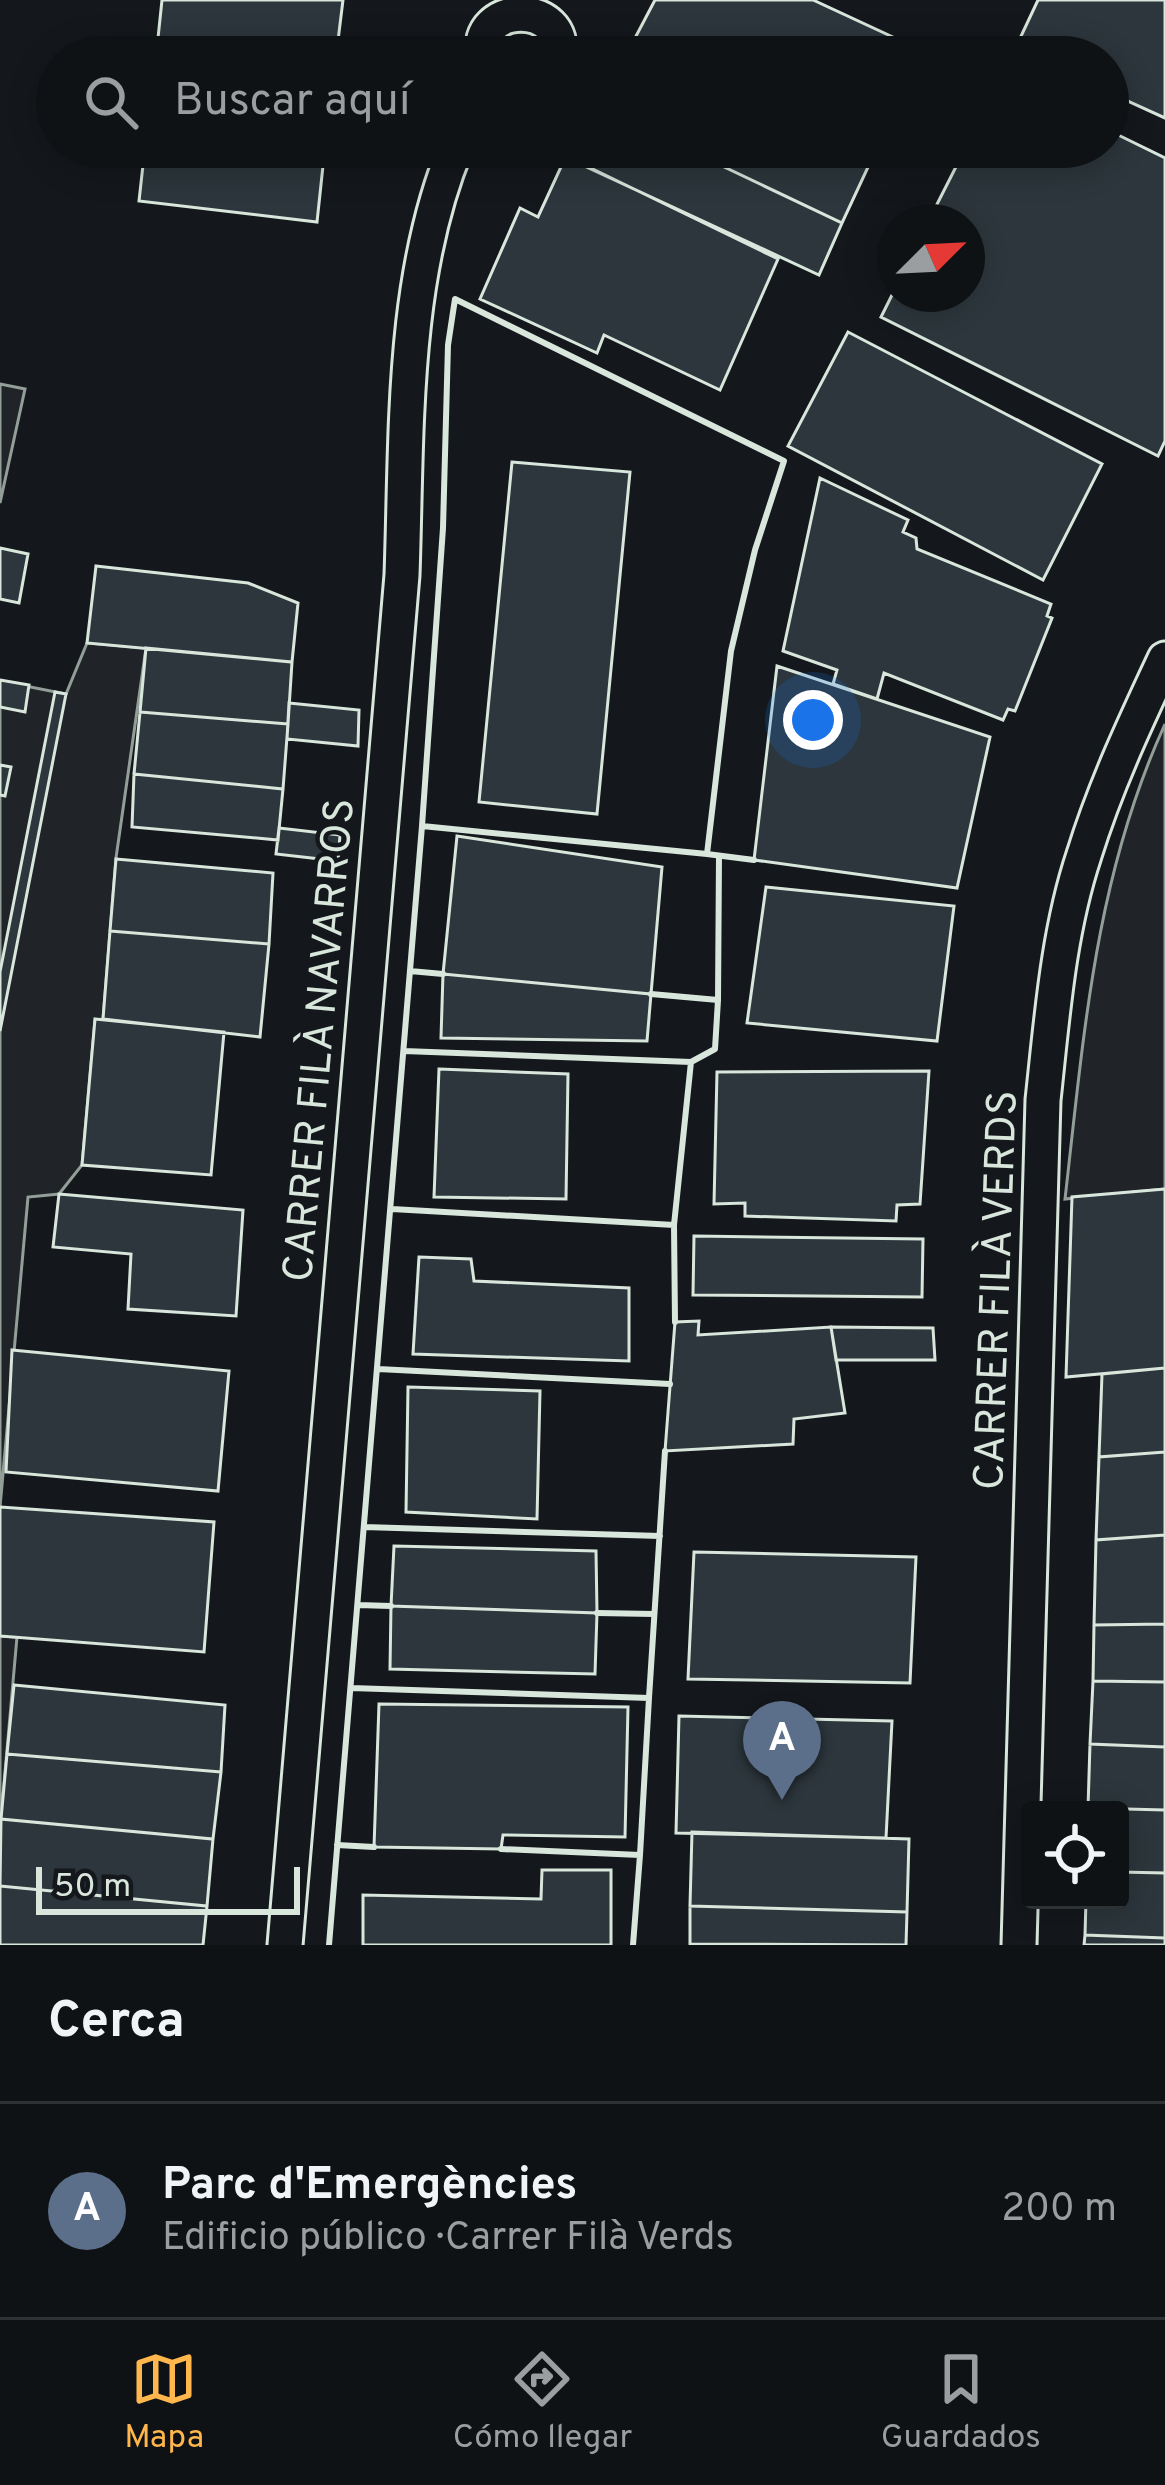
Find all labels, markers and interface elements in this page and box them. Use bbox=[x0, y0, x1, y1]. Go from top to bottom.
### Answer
search box bbox=[36, 36, 1129, 168]
icon: search bbox=[78, 69, 144, 135]
text: Buscar aquí bbox=[174, 74, 410, 131]
north arrow bbox=[877, 204, 985, 312]
your location bbox=[783, 690, 843, 750]
street label: CARRER FILÀ NAVARROS bbox=[272, 796, 369, 1284]
street label: CARRER FILÀ VERDS bbox=[963, 1089, 1032, 1491]
pin: A bbox=[743, 1701, 821, 1800]
map controls bbox=[1021, 1801, 1129, 1909]
button: locate bbox=[1021, 1801, 1129, 1909]
scale bar bbox=[36, 1861, 300, 1914]
text: 50 m bbox=[54, 1867, 131, 1909]
text: Cerca bbox=[48, 1991, 185, 2056]
text: Parc d'Emergències bbox=[162, 2158, 577, 2215]
text: A bbox=[73, 2186, 101, 2235]
text: 200 m bbox=[1001, 2186, 1117, 2235]
text: Edificio público · Carrer Filà Verds bbox=[162, 2215, 734, 2264]
tab: Mapa bbox=[124, 2346, 204, 2460]
tab: Cómo llegar bbox=[453, 2346, 632, 2460]
tab: Guardados bbox=[881, 2346, 1041, 2460]

